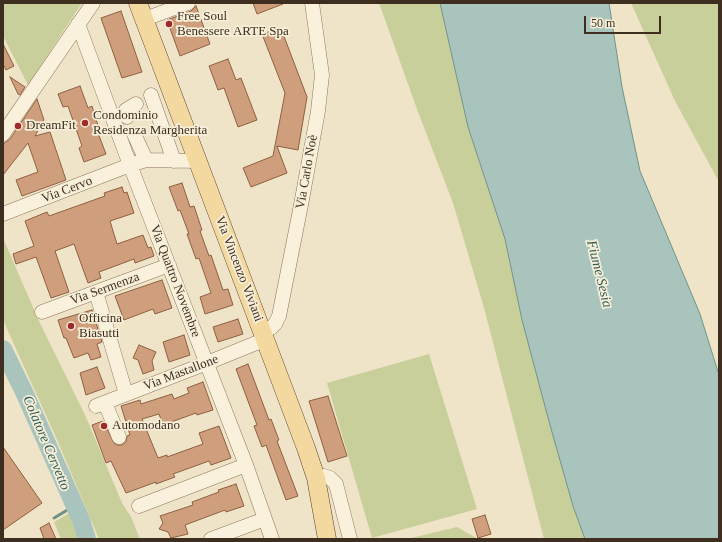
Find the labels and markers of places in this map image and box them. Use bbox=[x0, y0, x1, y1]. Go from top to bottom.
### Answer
place label: Free Soul Benessere ARTE Spa bbox=[177, 9, 289, 40]
marker: Free Soul Benessere ARTE Spa bbox=[164, 19, 174, 29]
place label: Condominio Residenza Margherita bbox=[93, 108, 207, 139]
place label: DreamFit bbox=[26, 118, 76, 134]
marker: Condominio Residenza Margherita bbox=[80, 118, 90, 128]
marker: DreamFit bbox=[13, 121, 23, 131]
place label: Officina Biasutti bbox=[79, 311, 122, 342]
marker: Officina Biasutti bbox=[66, 321, 76, 331]
place label: Automodano bbox=[112, 418, 180, 434]
marker: Automodano bbox=[99, 421, 109, 431]

